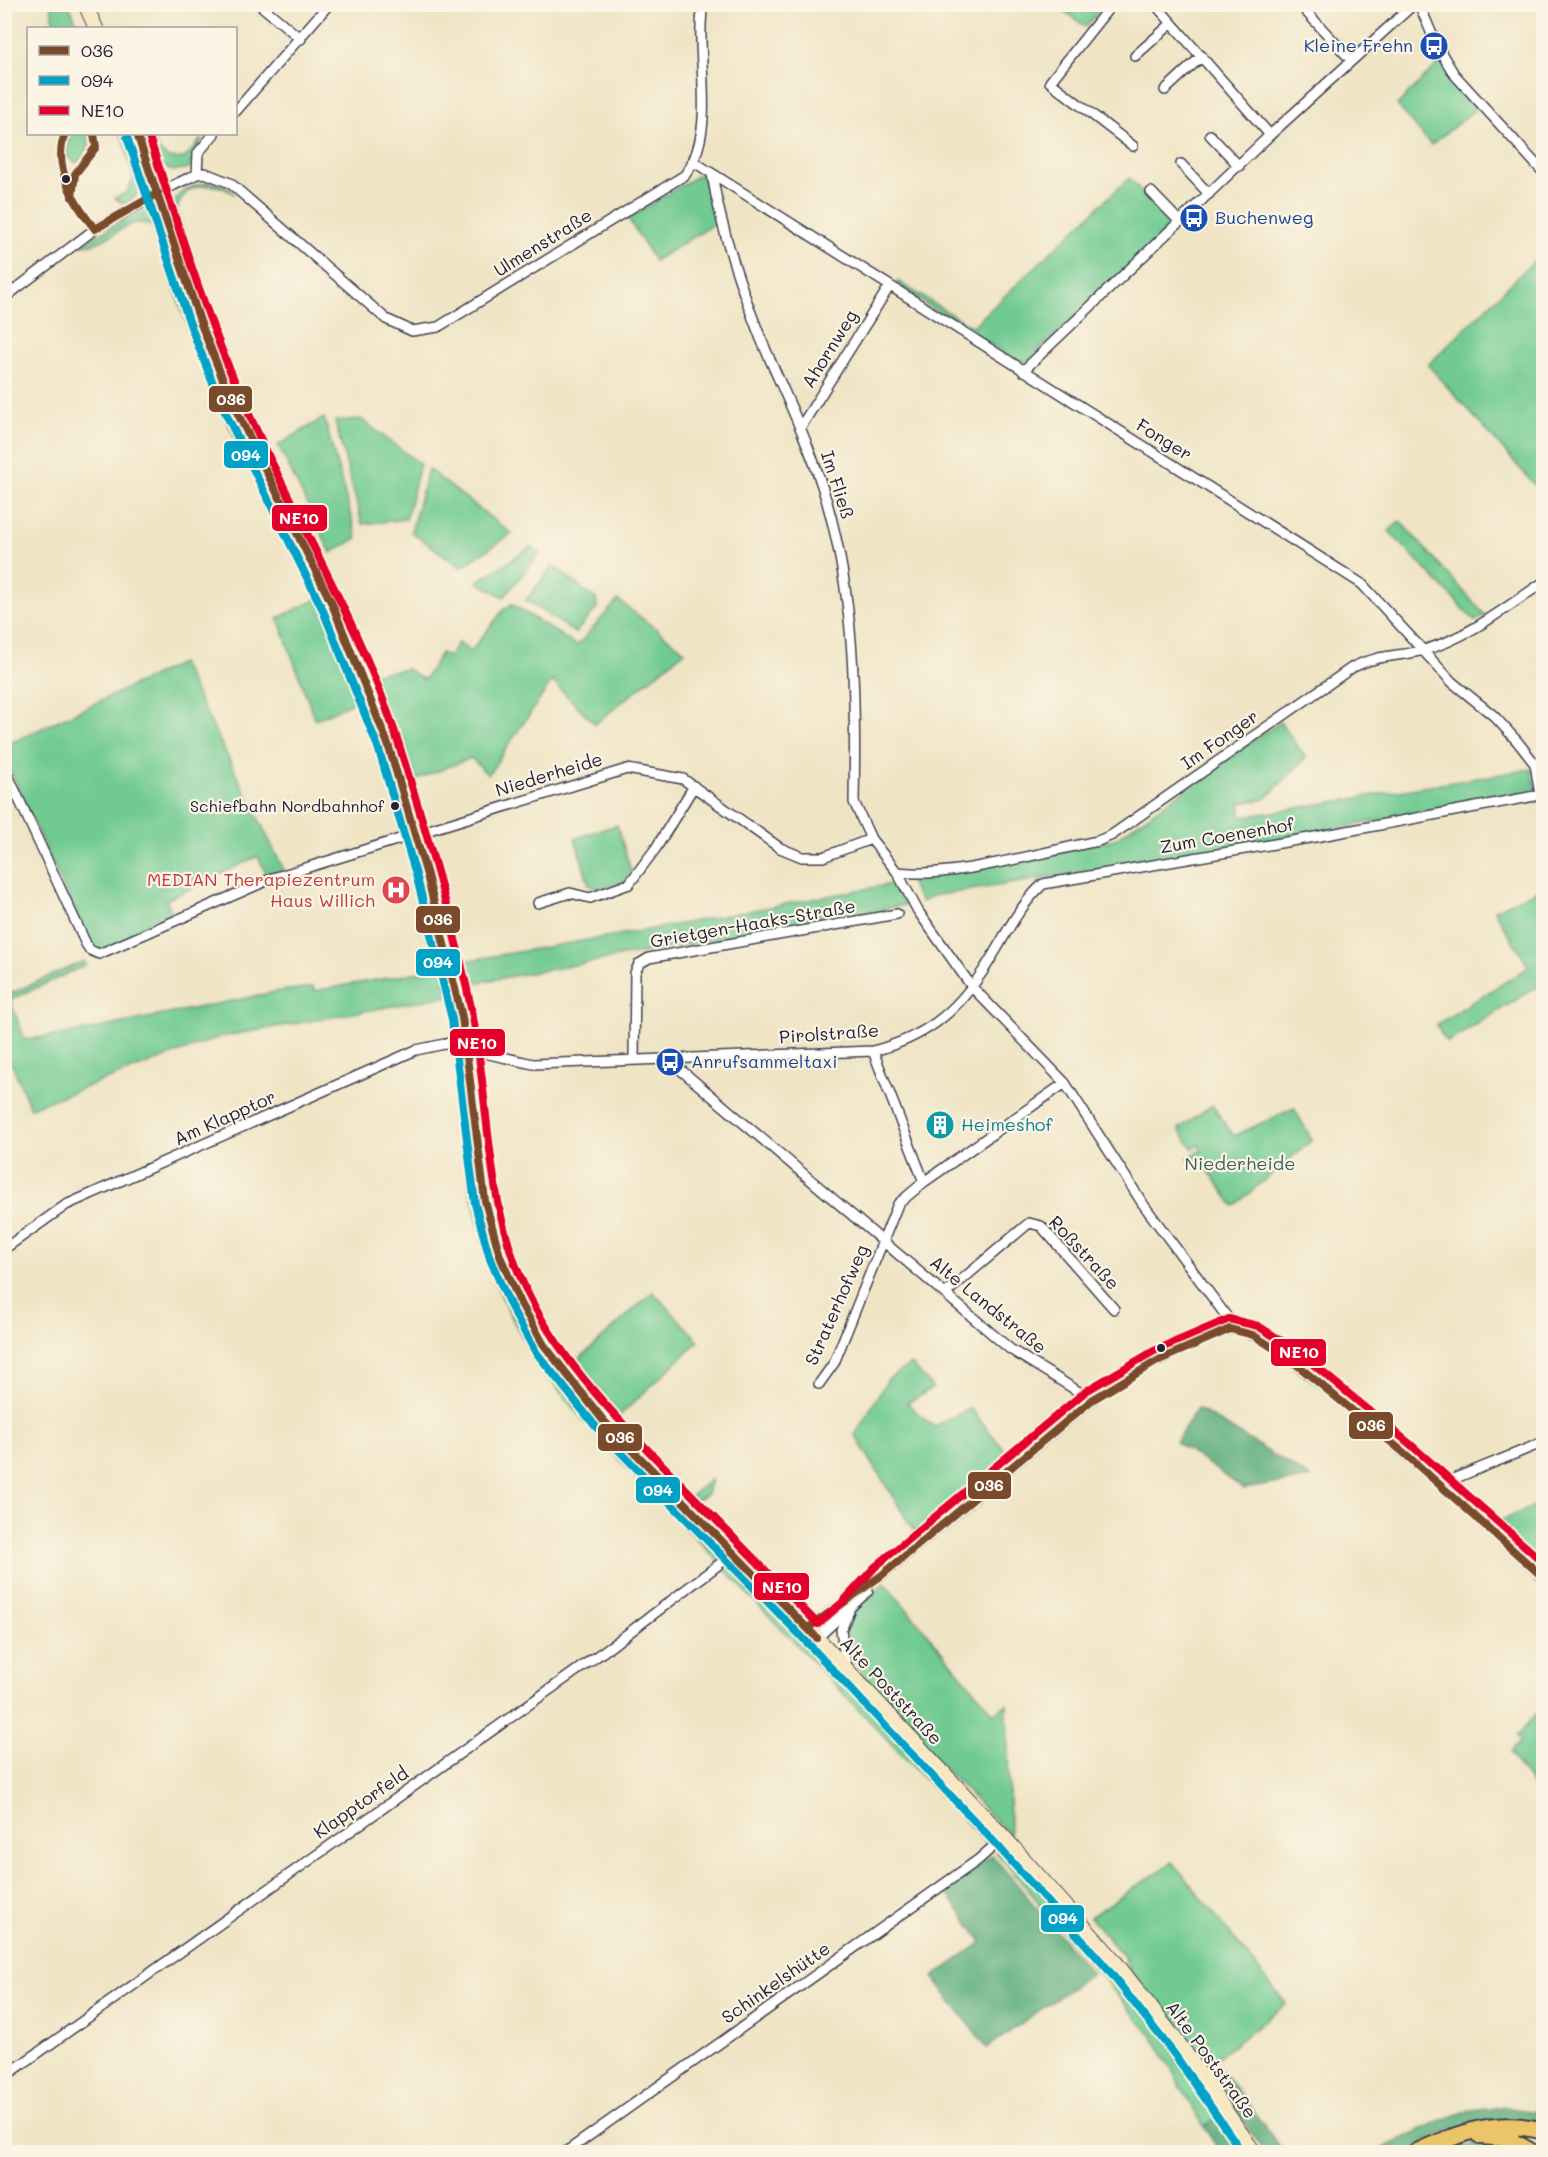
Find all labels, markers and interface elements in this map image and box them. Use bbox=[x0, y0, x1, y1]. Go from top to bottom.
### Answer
legend bbox=[27, 27, 237, 135]
bus stop icon: Kleine Frehn bbox=[1418, 30, 1450, 62]
place label: Kleine Frehn bbox=[1304, 33, 1413, 57]
text: 036 bbox=[81, 38, 114, 62]
text: 094 bbox=[81, 68, 114, 92]
text: NE10 bbox=[81, 98, 124, 122]
unlabelled marker bbox=[60, 173, 72, 185]
street label: Ulmenstraße bbox=[489, 202, 596, 282]
bus stop icon: Buchenweg bbox=[1178, 202, 1210, 234]
place label: Buchenweg bbox=[1215, 205, 1313, 229]
street label: Ahornweg bbox=[796, 305, 863, 392]
line badge: 036 bbox=[208, 385, 253, 413]
text: 036 bbox=[216, 388, 246, 409]
street label: Fonger bbox=[1132, 413, 1197, 466]
line badge: 094 bbox=[223, 440, 269, 469]
text: 094 bbox=[231, 444, 261, 465]
street label: Im Fließ bbox=[816, 447, 860, 522]
line badge: NE10 bbox=[271, 504, 328, 532]
text: NE10 bbox=[279, 507, 319, 528]
street label: Im Fonger bbox=[1176, 704, 1263, 775]
street label: Niederheide bbox=[492, 746, 605, 802]
place label: Schiefbahn Nordbahnhof bbox=[190, 795, 385, 816]
marker: Schiefbahn Nordbahnhof bbox=[389, 800, 401, 812]
street label: Zum Coenenhof bbox=[1158, 811, 1297, 859]
place label: MEDIAN Therapiezentrum Haus Willich bbox=[147, 867, 375, 912]
hospital icon: MEDIAN Therapiezentrum Haus Willich bbox=[380, 874, 412, 906]
street label: Grietgen-Haaks-Straße bbox=[648, 893, 857, 953]
line badge: 036 bbox=[415, 905, 461, 934]
text: 036 bbox=[423, 908, 453, 929]
line badge: 094 bbox=[415, 948, 461, 977]
text: 094 bbox=[423, 951, 453, 972]
street label: Pirolstraße bbox=[778, 1018, 880, 1048]
line badge: NE10 bbox=[449, 1028, 506, 1057]
text: NE10 bbox=[457, 1032, 497, 1053]
bus stop icon: Anrufsammeltaxi bbox=[654, 1046, 686, 1078]
place label: Anrufsammeltaxi bbox=[691, 1049, 837, 1073]
street label: Am Klapptor bbox=[170, 1084, 279, 1150]
building icon: Heimeshof bbox=[924, 1109, 956, 1141]
place label: Heimeshof bbox=[961, 1112, 1054, 1136]
park label: Niederheide bbox=[1185, 1151, 1295, 1175]
street label: Roßstraße bbox=[1044, 1210, 1125, 1295]
street label: Straterhofweg bbox=[799, 1240, 873, 1369]
street label: Alte Landstraße bbox=[925, 1250, 1052, 1359]
line badge: NE10 bbox=[1270, 1338, 1327, 1367]
text: NE10 bbox=[1279, 1341, 1319, 1362]
unlabelled marker bbox=[1155, 1342, 1167, 1354]
line badge: 036 bbox=[1348, 1411, 1394, 1440]
text: 036 bbox=[1356, 1414, 1386, 1435]
line badge: 036 bbox=[597, 1423, 643, 1452]
text: 036 bbox=[605, 1426, 635, 1447]
line badge: 036 bbox=[967, 1471, 1012, 1500]
text: 036 bbox=[974, 1474, 1004, 1495]
line badge: 094 bbox=[635, 1476, 681, 1504]
text: 094 bbox=[643, 1479, 673, 1500]
line badge: NE10 bbox=[753, 1572, 810, 1601]
text: NE10 bbox=[762, 1576, 802, 1597]
street label: Alte Poststraße bbox=[835, 1631, 948, 1750]
street label: Klapptorfeld bbox=[308, 1761, 413, 1844]
line badge: 094 bbox=[1040, 1904, 1085, 1933]
text: 094 bbox=[1048, 1907, 1078, 1928]
street label: Schinkelshütte bbox=[716, 1936, 834, 2029]
street label: Alte Poststraße bbox=[1161, 1996, 1263, 2123]

